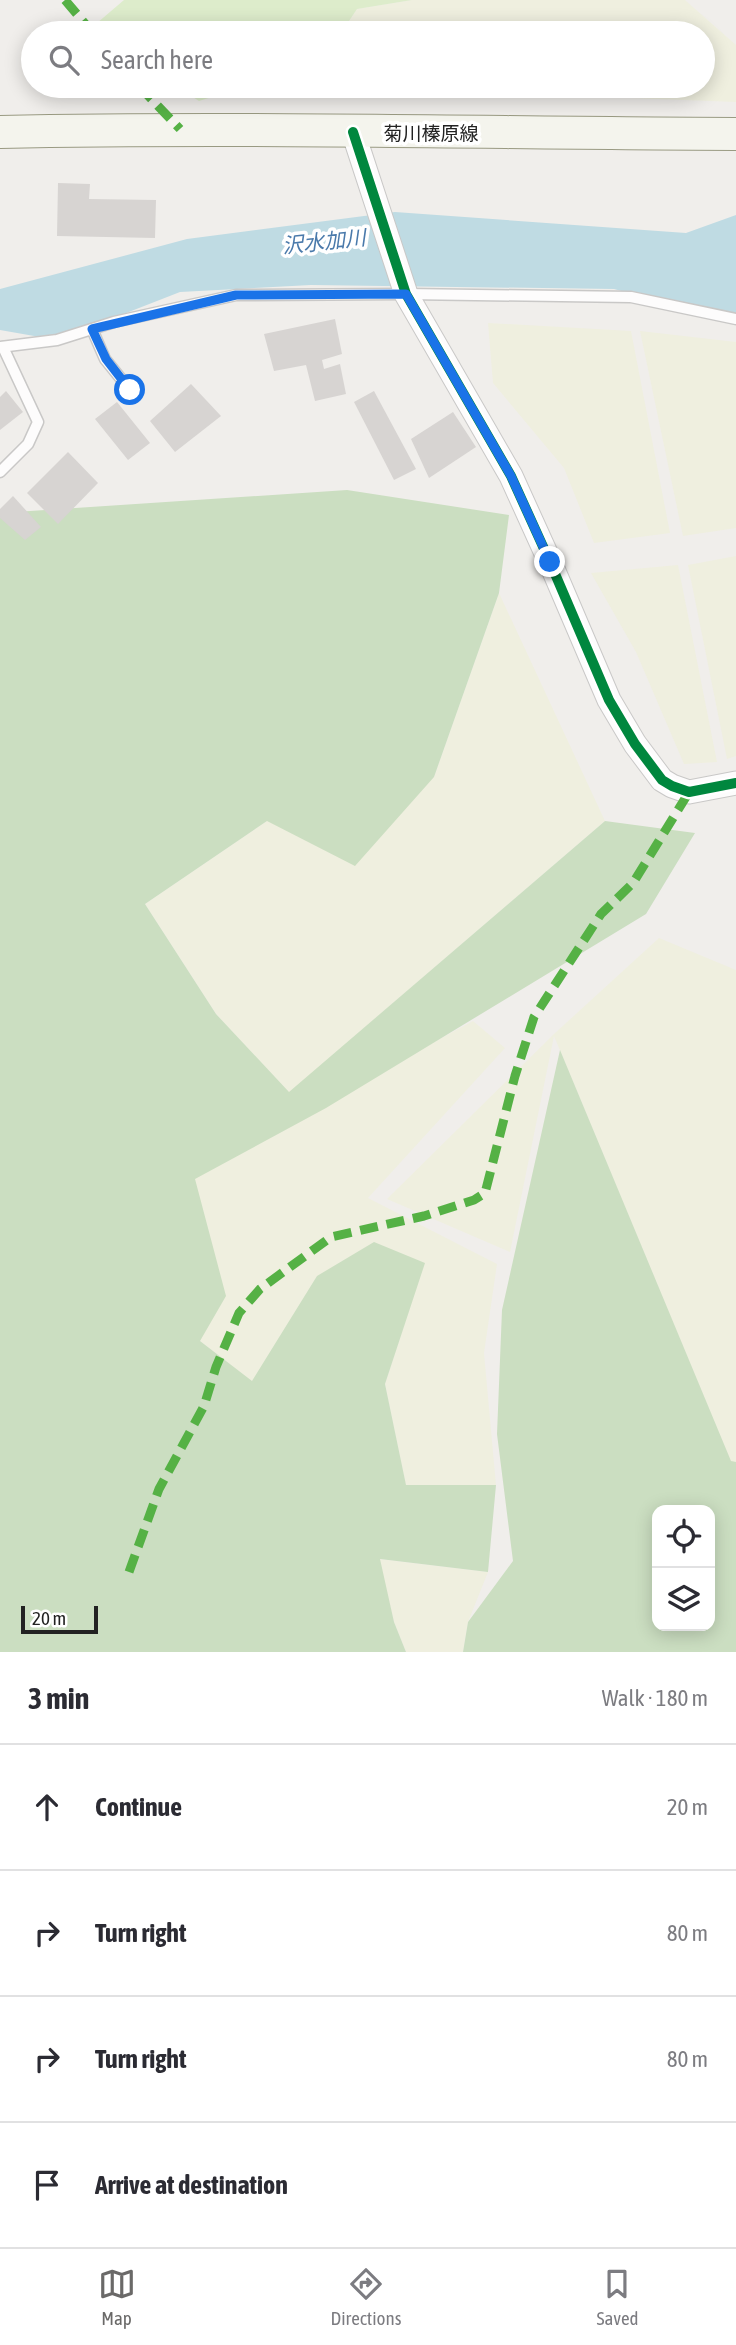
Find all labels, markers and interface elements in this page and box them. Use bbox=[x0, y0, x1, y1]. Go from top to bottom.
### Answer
search box bbox=[21, 21, 715, 98]
icon: search bbox=[45, 41, 83, 79]
text: Search here bbox=[101, 45, 213, 75]
street label: 菊川榛原線 bbox=[383, 122, 479, 144]
water label: 沢水加川 bbox=[281, 224, 369, 257]
route start bbox=[114, 374, 145, 405]
route end bbox=[534, 546, 565, 577]
map controls bbox=[652, 1505, 715, 1631]
button: locate bbox=[652, 1505, 715, 1568]
button: layers bbox=[652, 1568, 715, 1631]
scale bar bbox=[21, 1603, 98, 1635]
text: 20 m bbox=[32, 1607, 66, 1629]
text: 3 min bbox=[28, 1681, 89, 1715]
text: Walk · 180 m bbox=[602, 1685, 708, 1711]
icon: ahead bbox=[28, 1788, 66, 1826]
text: Continue bbox=[95, 1792, 182, 1822]
text: 20 m bbox=[667, 1794, 708, 1820]
icon: right bbox=[28, 1914, 66, 1952]
text: Turn right bbox=[95, 1918, 186, 1948]
text: 80 m bbox=[667, 1920, 708, 1946]
icon: right bbox=[28, 2040, 66, 2078]
text: Turn right bbox=[95, 2044, 186, 2074]
text: 80 m bbox=[667, 2046, 708, 2072]
icon: arrive bbox=[28, 2166, 66, 2204]
text: Arrive at destination bbox=[95, 2170, 288, 2200]
tab: Map bbox=[98, 2265, 136, 2329]
tab: Directions bbox=[331, 2265, 401, 2329]
tab: Saved bbox=[596, 2265, 638, 2329]

